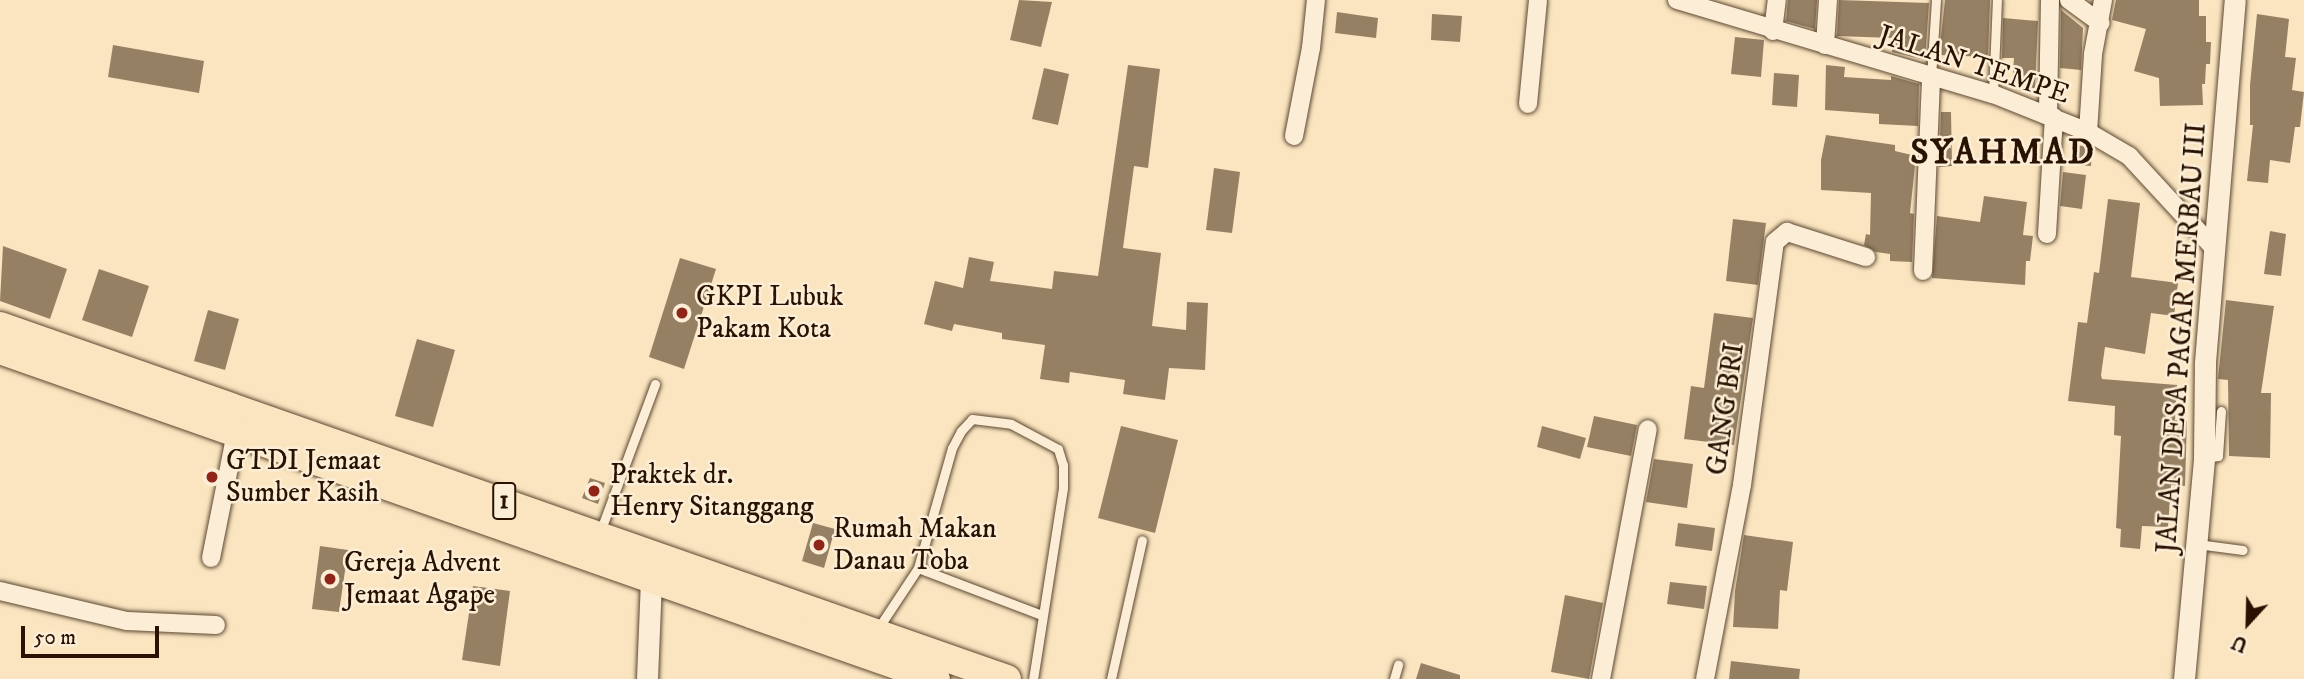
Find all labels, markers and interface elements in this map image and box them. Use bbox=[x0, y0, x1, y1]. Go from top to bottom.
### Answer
street label: JALAN TEMPE bbox=[1874, 18, 2074, 112]
street label: JALAN DESA PAGAR MERBAU III bbox=[2150, 122, 2214, 554]
district label: SYAHMAD bbox=[1911, 132, 2095, 174]
place label: GKPI Lubuk Pakam Kota bbox=[696, 280, 843, 346]
marker: GKPI Lubuk Pakam Kota bbox=[674, 305, 690, 321]
street label: GANG BRI bbox=[1700, 341, 1752, 477]
place label: GTDI Jemaat Sumber Kasih bbox=[226, 444, 381, 510]
place label: Praktek dr. Henry Sitanggang bbox=[610, 458, 814, 524]
marker: GTDI Jemaat Sumber Kasih bbox=[204, 469, 220, 485]
road number: 1 bbox=[492, 478, 516, 524]
marker: Praktek dr. Henry Sitanggang bbox=[584, 481, 604, 501]
place label: Rumah Makan Danau Toba bbox=[833, 512, 997, 578]
marker: Rumah Makan Danau Toba bbox=[811, 537, 827, 553]
place label: Gereja Advent Jemaat Agape bbox=[344, 546, 501, 612]
marker: Gereja Advent Jemaat Agape bbox=[322, 571, 338, 587]
north arrow bbox=[2213, 588, 2283, 658]
scale bar bbox=[24, 612, 163, 656]
text: 50 m bbox=[34, 625, 76, 651]
text: U bbox=[2229, 630, 2251, 656]

